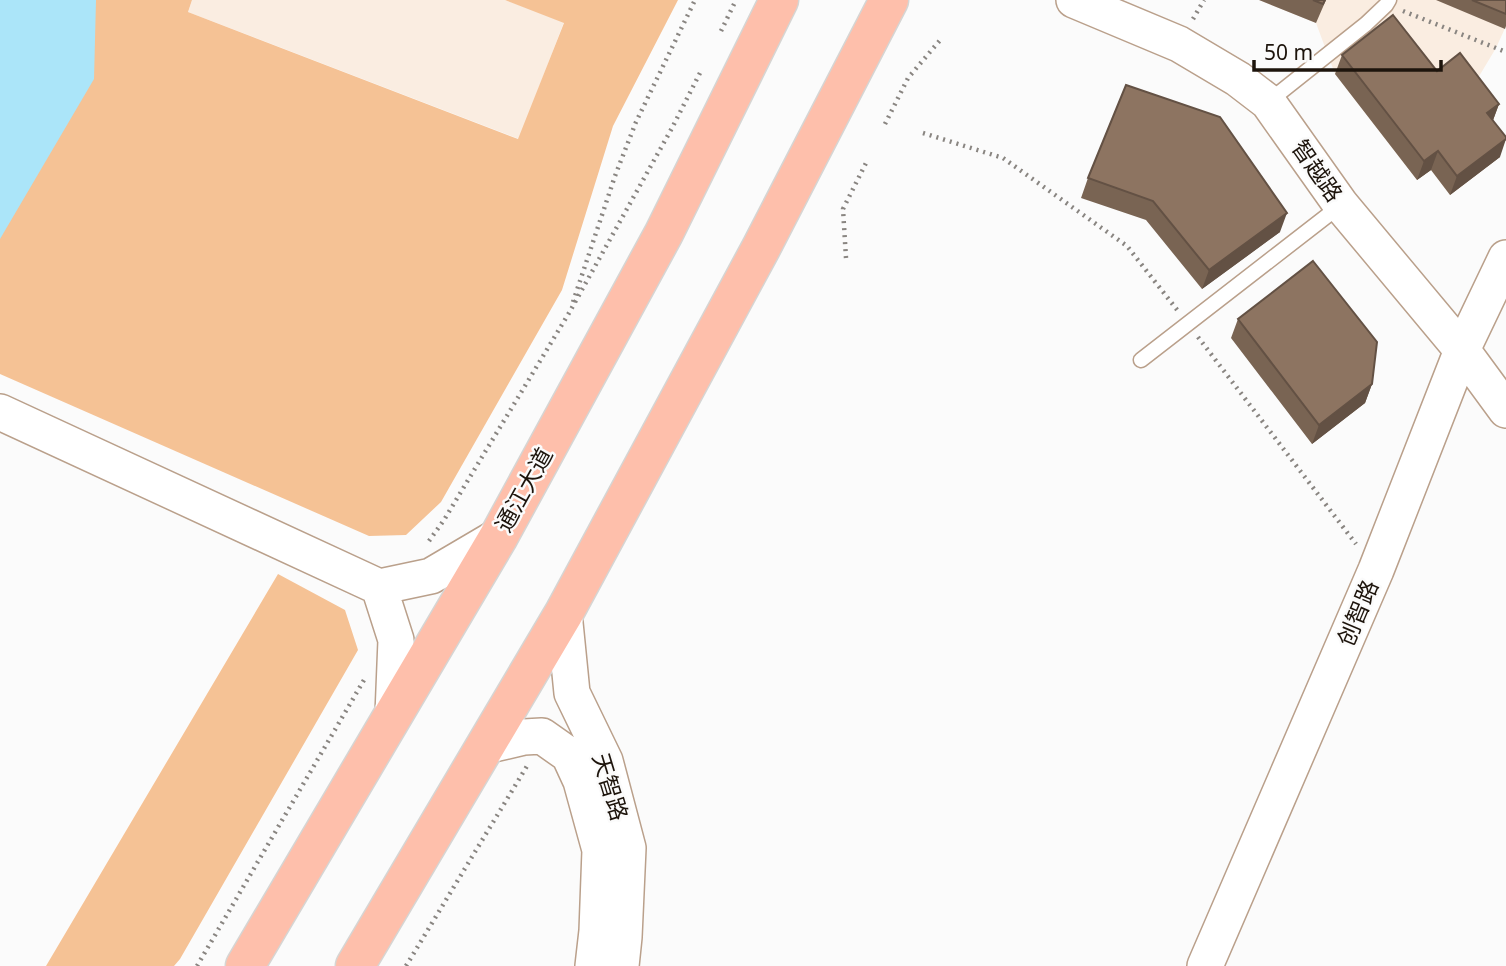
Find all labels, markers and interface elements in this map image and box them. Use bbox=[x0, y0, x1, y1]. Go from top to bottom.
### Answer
scale bar bbox=[1254, 28, 1441, 72]
text: 50 m bbox=[1264, 38, 1313, 66]
street label: 智越路 bbox=[1285, 133, 1351, 208]
street label: 通江大道 bbox=[487, 442, 559, 538]
street label: 创智路 bbox=[1329, 575, 1385, 651]
street label: 天智路 bbox=[586, 749, 636, 824]

